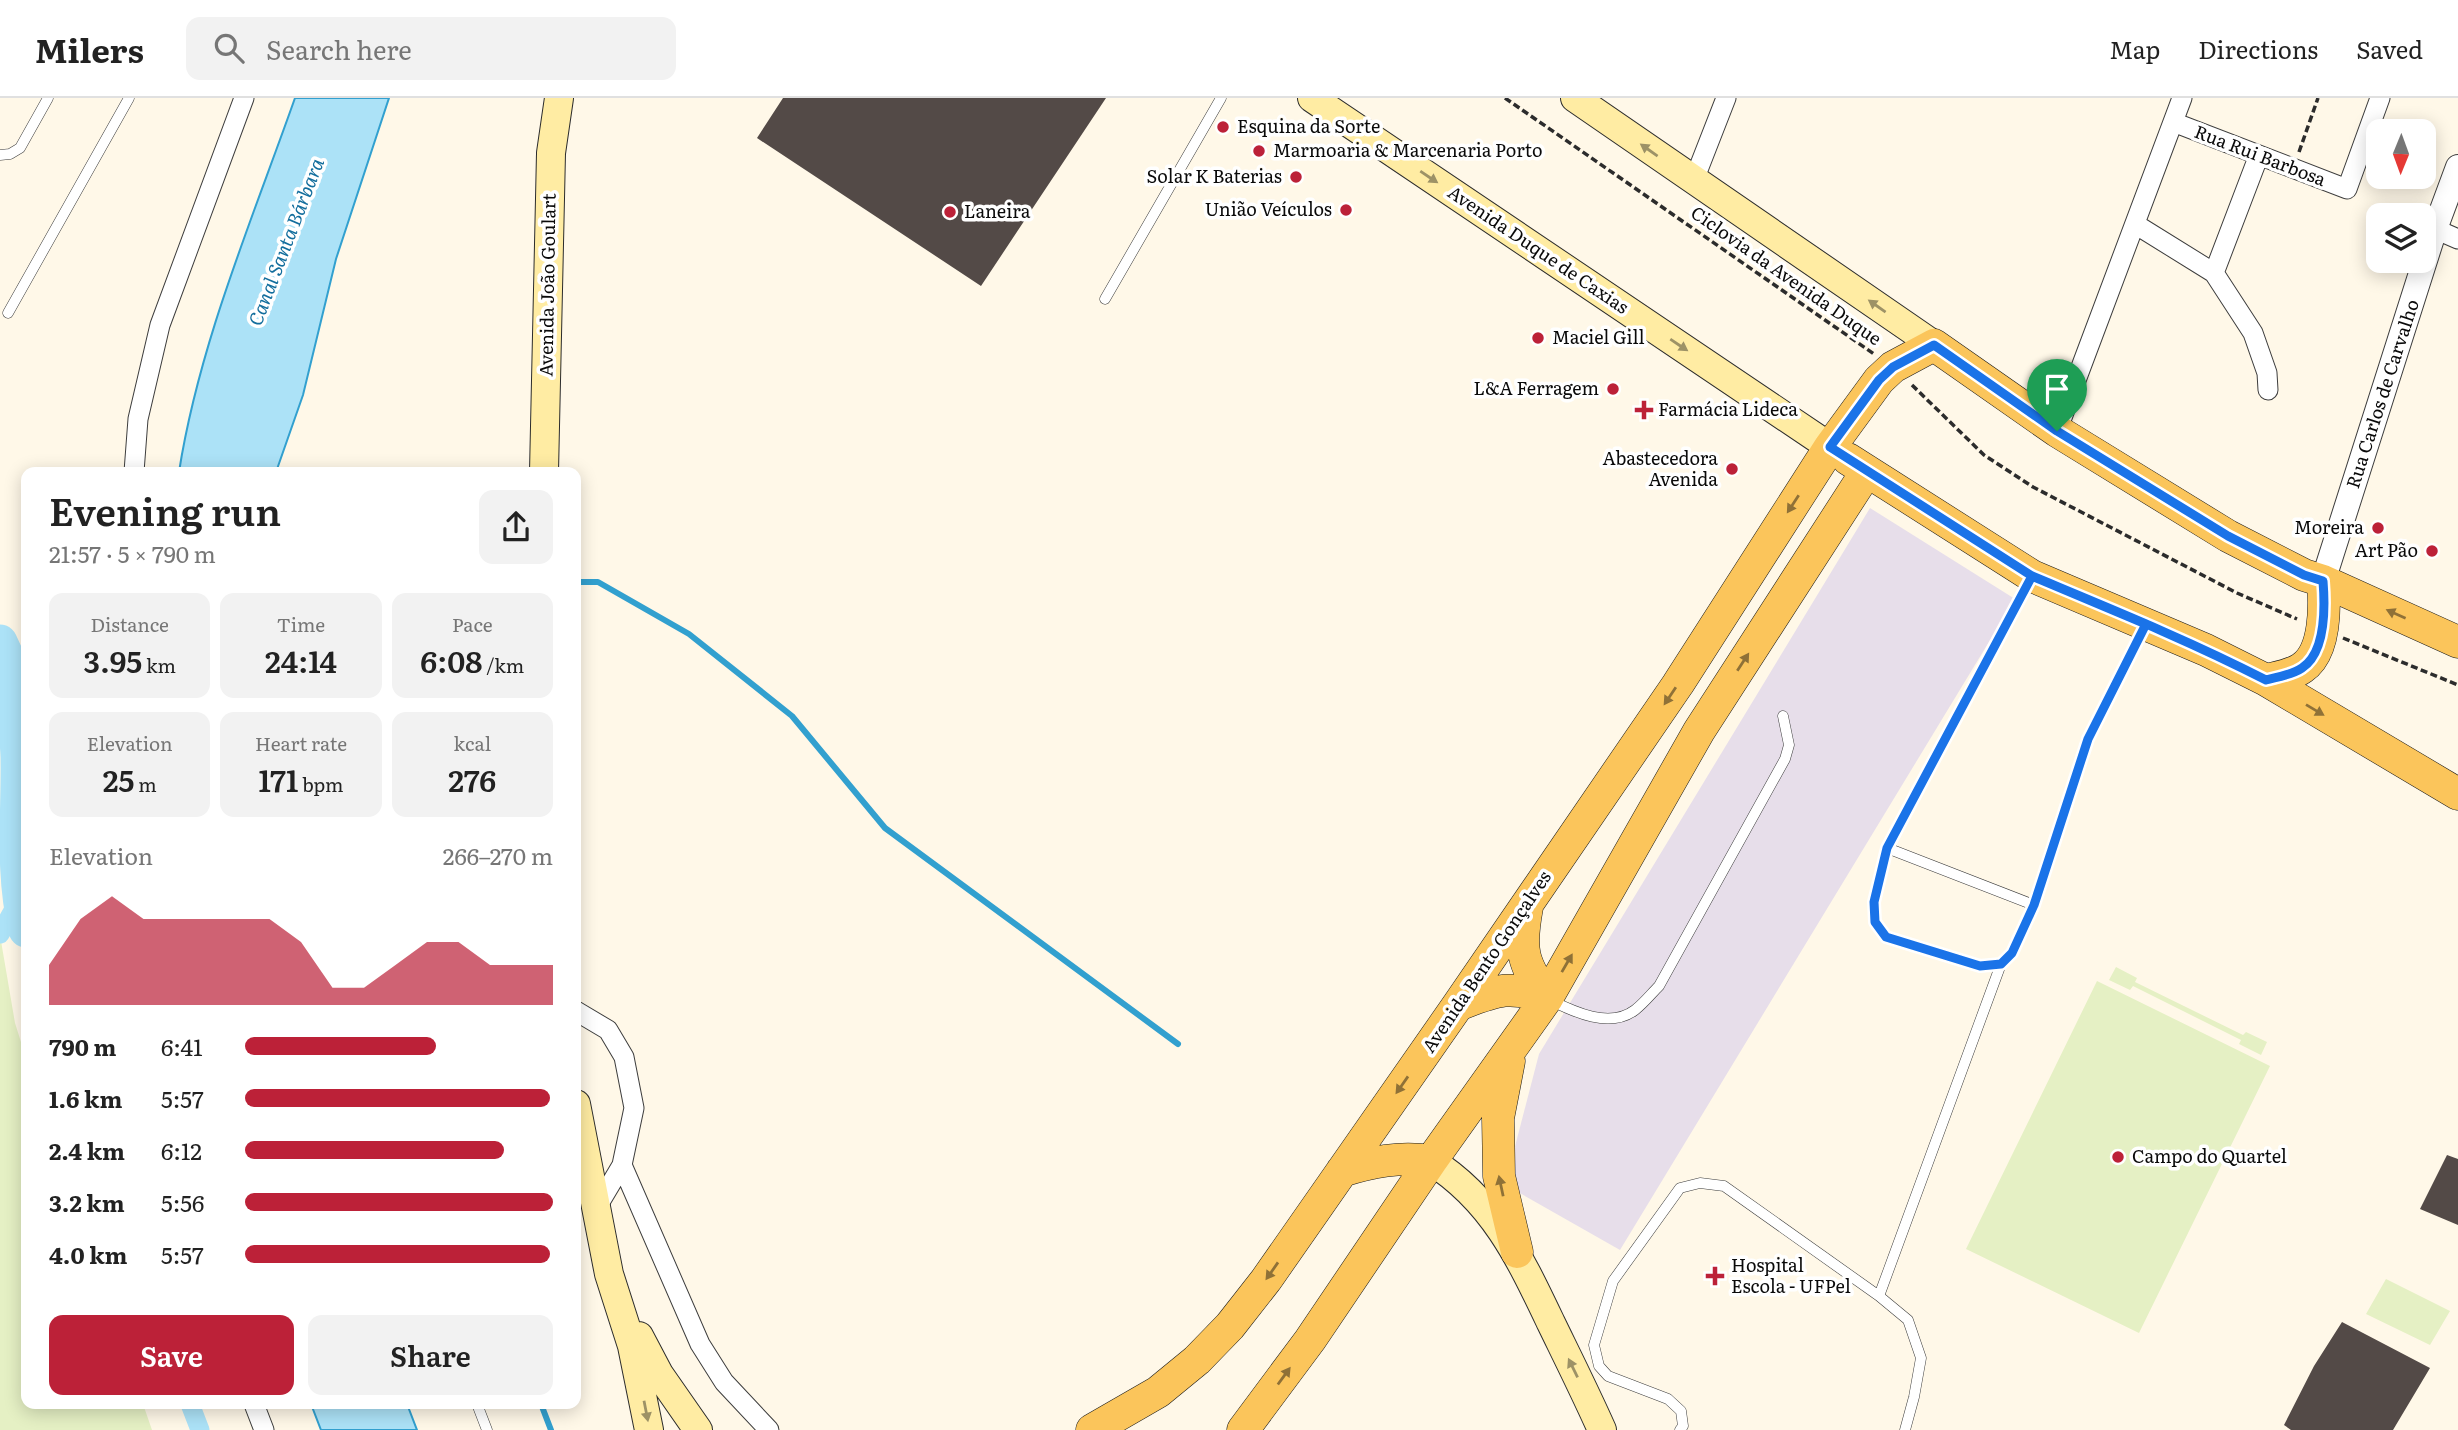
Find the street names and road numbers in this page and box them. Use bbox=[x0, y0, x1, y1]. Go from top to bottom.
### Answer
street label: Rua Rui Barbosa bbox=[2191, 117, 2330, 192]
street label: Avenida Duque de Caxias bbox=[1443, 178, 1635, 320]
street label: Avenida João Goulart bbox=[531, 192, 562, 377]
street label: Ciclovia da Avenida Duque bbox=[1686, 198, 1888, 351]
street label: Rua Carlos de Carvalho bbox=[2338, 295, 2425, 492]
street label: Avenida Bento Gonçalves bbox=[1415, 865, 1557, 1057]

